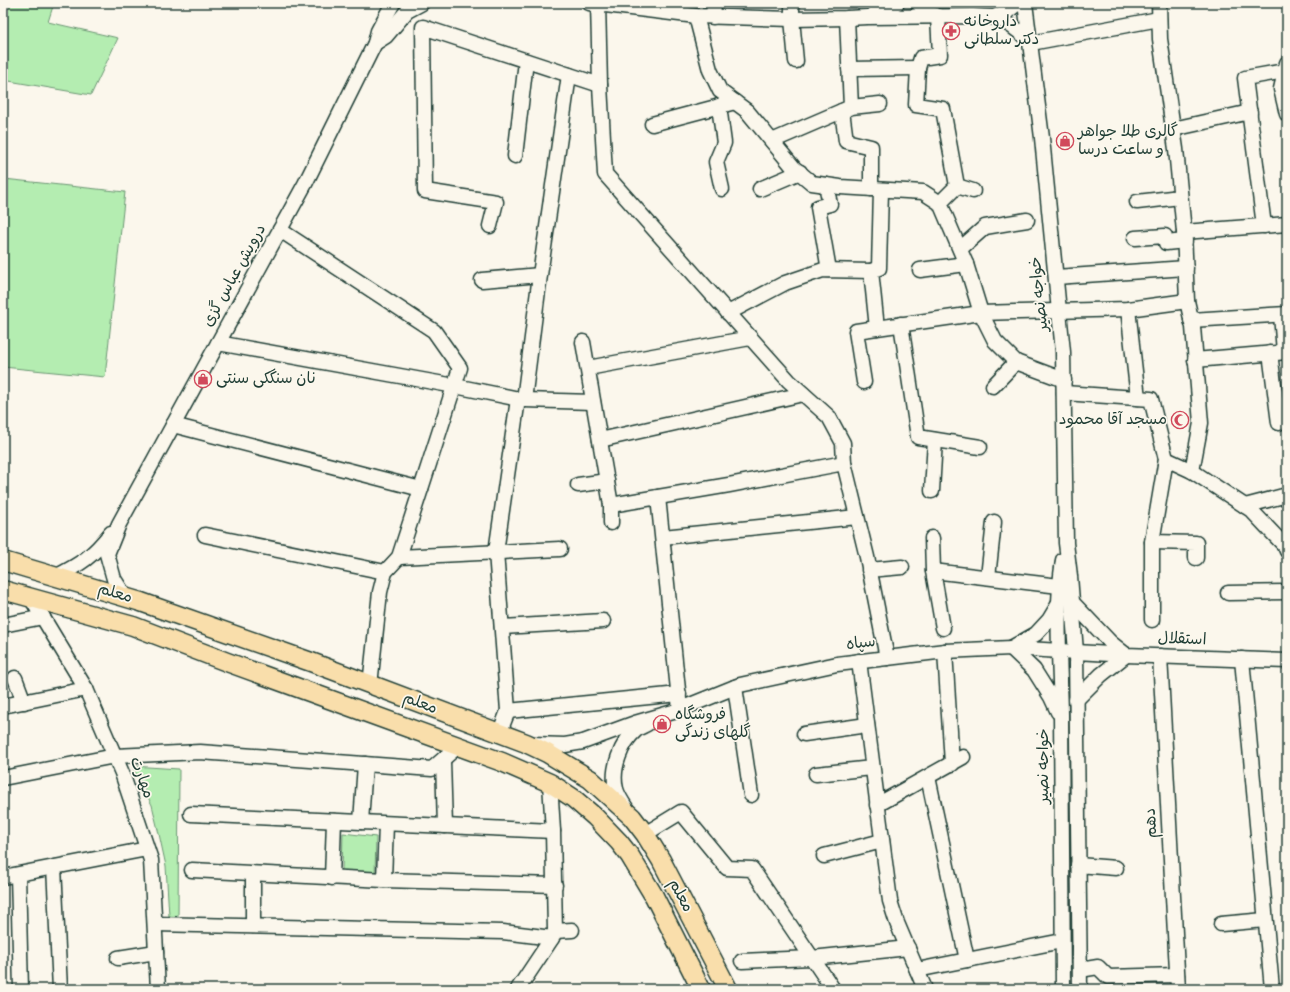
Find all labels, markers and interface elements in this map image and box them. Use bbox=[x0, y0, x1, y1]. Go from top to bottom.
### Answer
place label: داروخانه دکتر سلطانی bbox=[964, 11, 1039, 52]
pharmacy icon: داروخانه دکتر سلطانی bbox=[941, 21, 961, 41]
place label: گالری طلا جواهر و ساعت درسا bbox=[1076, 121, 1178, 162]
shop icon: گالری طلا جواهر و ساعت درسا bbox=[1055, 131, 1075, 151]
street label: درویش عباس گزی bbox=[197, 221, 273, 331]
street label: خواجه نصیر bbox=[1025, 255, 1056, 335]
place label: نان سنگکی سنتی bbox=[216, 368, 316, 391]
shop icon: نان سنگکی سنتی bbox=[193, 369, 213, 389]
place label: مسجد آقا محمود bbox=[1059, 409, 1167, 432]
mosque icon: مسجد آقا محمود bbox=[1170, 410, 1190, 430]
street label: معلم bbox=[95, 578, 135, 610]
street label: استقلال bbox=[1157, 628, 1207, 652]
street label: سپاه bbox=[845, 631, 877, 657]
street label: معلم bbox=[399, 687, 441, 721]
place label: فروشگاه گلهای زندگی bbox=[675, 704, 751, 745]
shop icon: فروشگاه گلهای زندگی bbox=[652, 714, 672, 734]
street label: خواجه نصیر bbox=[1033, 728, 1056, 806]
street label: مهارت bbox=[123, 754, 159, 802]
street label: دهم bbox=[1140, 807, 1164, 839]
street label: معلم bbox=[662, 875, 698, 917]

